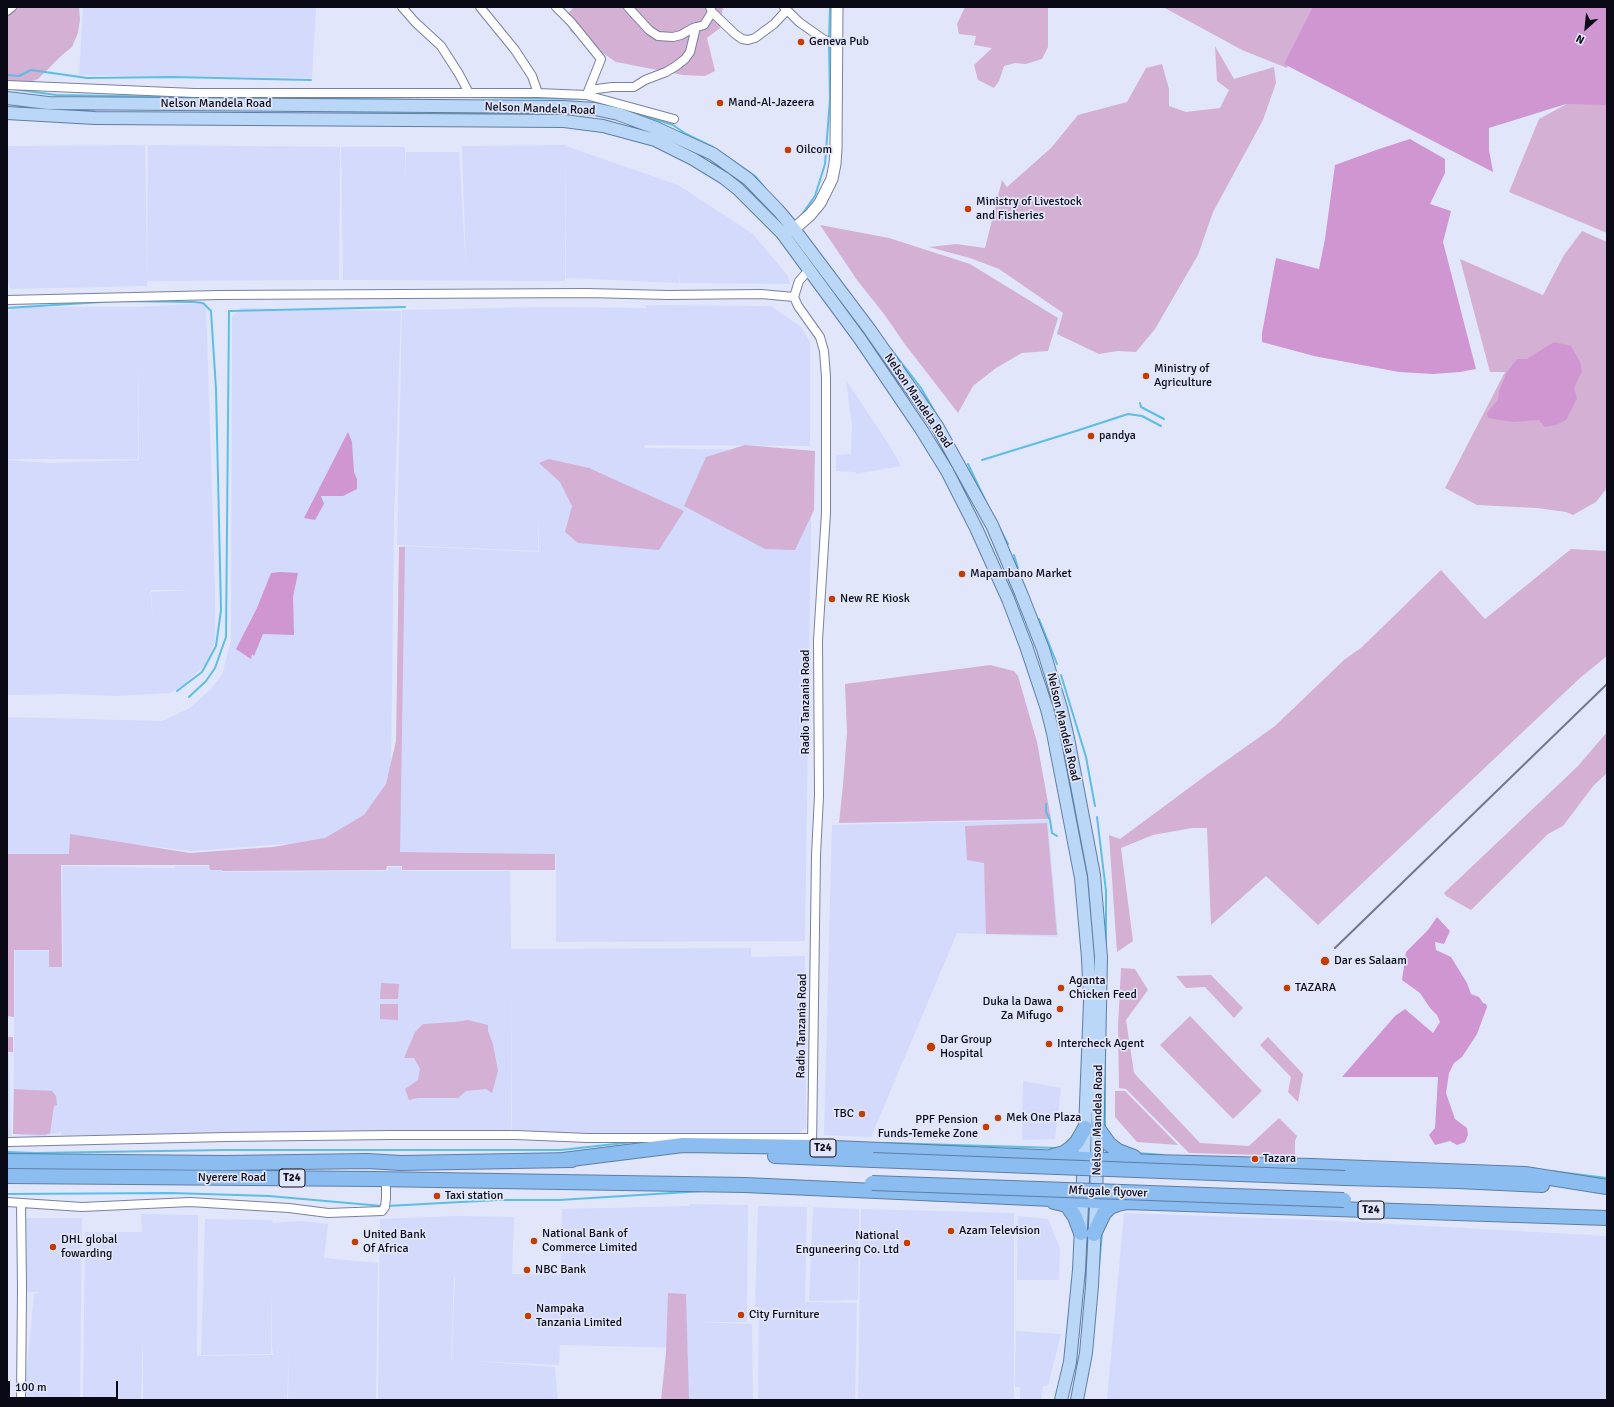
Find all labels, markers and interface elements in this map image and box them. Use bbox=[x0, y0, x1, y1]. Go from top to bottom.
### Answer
north arrow bbox=[1566, 8, 1606, 48]
text: N bbox=[1574, 32, 1587, 47]
place label: Geneva Pub bbox=[809, 35, 869, 49]
marker: Geneva Pub bbox=[796, 37, 806, 47]
place label: Mand-Al-Jazeera bbox=[728, 96, 814, 110]
street label: Nelson Mandela Road bbox=[161, 97, 271, 111]
marker: Mand-Al-Jazeera bbox=[715, 98, 725, 108]
street label: Nelson Mandela Road bbox=[484, 100, 596, 118]
place label: Oilcom bbox=[796, 143, 832, 157]
marker: Oilcom bbox=[783, 145, 793, 155]
place label: Ministry of Livestock and Fisheries bbox=[976, 195, 1082, 223]
marker: Ministry of Livestock and Fisheries bbox=[963, 204, 973, 214]
street label: Nelson Mandela Road bbox=[881, 351, 955, 451]
place label: Ministry of Agriculture bbox=[1154, 362, 1212, 390]
marker: Ministry of Agriculture bbox=[1141, 371, 1151, 381]
place label: pandya bbox=[1099, 429, 1136, 443]
marker: pandya bbox=[1086, 431, 1096, 441]
place label: Mapambano Market bbox=[970, 567, 1072, 581]
marker: Mapambano Market bbox=[957, 569, 967, 579]
place label: New RE Kiosk bbox=[840, 592, 910, 606]
marker: New RE Kiosk bbox=[827, 594, 837, 604]
street label: Radio Tanzania Road bbox=[799, 650, 813, 754]
street label: Nelson Mandela Road bbox=[1044, 671, 1082, 783]
place label: Dar es Salaam bbox=[1334, 954, 1407, 968]
marker: Dar es Salaam bbox=[1319, 955, 1331, 967]
street label: Radio Tanzania Road bbox=[794, 973, 810, 1079]
place label: Aganta Chicken Feed bbox=[1069, 974, 1137, 1002]
place label: TAZARA bbox=[1295, 981, 1336, 995]
marker: Aganta Chicken Feed bbox=[1056, 983, 1066, 993]
marker: TAZARA bbox=[1282, 983, 1292, 993]
place label: Duka la Dawa Za Mifugo bbox=[982, 995, 1052, 1023]
marker: Duka la Dawa Za Mifugo bbox=[1055, 1004, 1065, 1014]
place label: Dar Group Hospital bbox=[940, 1033, 992, 1061]
place label: Intercheck Agent bbox=[1057, 1037, 1144, 1051]
marker: Intercheck Agent bbox=[1044, 1039, 1054, 1049]
marker: Dar Group Hospital bbox=[925, 1041, 937, 1053]
street label: Nelson Mandela Road bbox=[1090, 1064, 1106, 1176]
place label: TBC bbox=[834, 1107, 854, 1121]
marker: TBC bbox=[857, 1109, 867, 1119]
place label: Mek One Plaza bbox=[1006, 1111, 1081, 1125]
place label: PPF Pension Funds-Temeke Zone bbox=[878, 1113, 978, 1141]
marker: Mek One Plaza bbox=[993, 1113, 1003, 1123]
marker: PPF Pension Funds-Temeke Zone bbox=[981, 1122, 991, 1132]
road number: T24 bbox=[810, 1139, 836, 1157]
place label: Tazara bbox=[1263, 1152, 1296, 1166]
marker: Tazara bbox=[1250, 1154, 1260, 1164]
road number: T24 bbox=[279, 1169, 305, 1187]
street label: Nyerere Road bbox=[198, 1171, 266, 1185]
street label: Mfugale flyover bbox=[1068, 1183, 1148, 1201]
place label: Taxi station bbox=[445, 1189, 503, 1203]
marker: Taxi station bbox=[432, 1191, 442, 1201]
road number: T24 bbox=[1358, 1201, 1384, 1219]
place label: Azam Television bbox=[959, 1224, 1040, 1238]
marker: Azam Television bbox=[946, 1226, 956, 1236]
place label: National Bank of Commerce Limited bbox=[542, 1227, 637, 1255]
place label: United Bank Of Africa bbox=[363, 1228, 426, 1256]
place label: National Enguneering Co. Ltd bbox=[795, 1229, 899, 1257]
place label: DHL global fowarding bbox=[61, 1233, 118, 1261]
marker: National Bank of Commerce Limited bbox=[529, 1236, 539, 1246]
marker: United Bank Of Africa bbox=[350, 1237, 360, 1247]
marker: National Enguneering Co. Ltd bbox=[902, 1238, 912, 1248]
marker: DHL global fowarding bbox=[48, 1242, 58, 1252]
place label: NBC Bank bbox=[535, 1263, 586, 1277]
marker: NBC Bank bbox=[522, 1265, 532, 1275]
place label: Nampaka Tanzania Limited bbox=[536, 1302, 622, 1330]
place label: City Furniture bbox=[749, 1308, 820, 1322]
marker: City Furniture bbox=[736, 1310, 746, 1320]
marker: Nampaka Tanzania Limited bbox=[523, 1311, 533, 1321]
scale bar bbox=[10, 1373, 120, 1399]
text: 100 m bbox=[15, 1380, 47, 1395]

